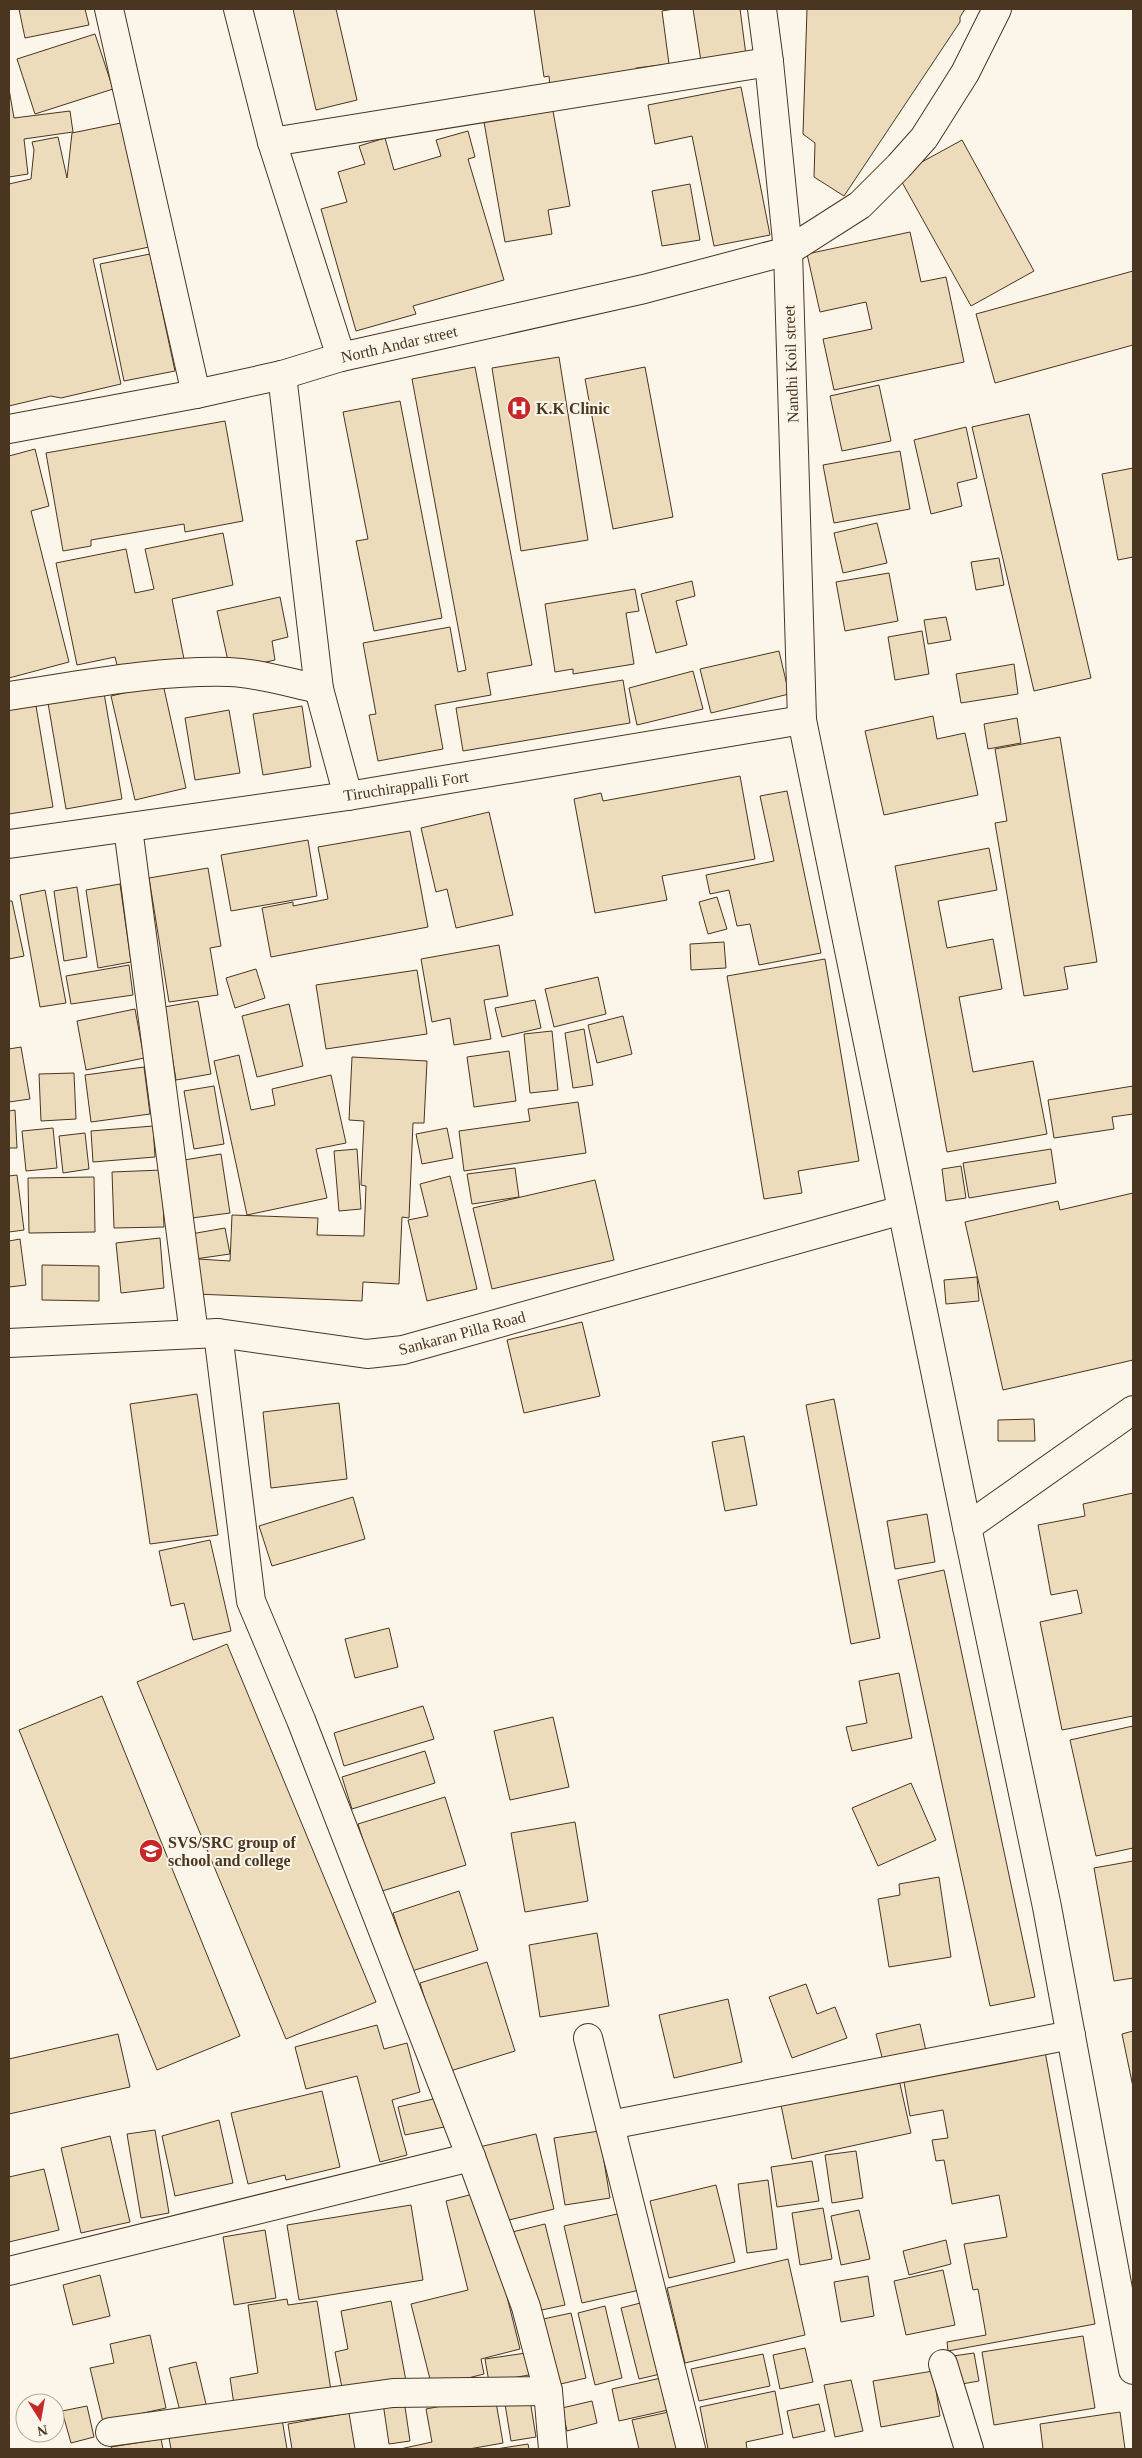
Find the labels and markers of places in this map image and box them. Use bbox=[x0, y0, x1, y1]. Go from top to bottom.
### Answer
hospital icon: K.K Clinic bbox=[506, 395, 532, 421]
place label: K.K Clinic bbox=[536, 400, 610, 417]
place label: SVS/SRC group of school and college bbox=[168, 1834, 296, 1870]
school or university icon: SVS/SRC group of school and college bbox=[138, 1838, 164, 1864]

